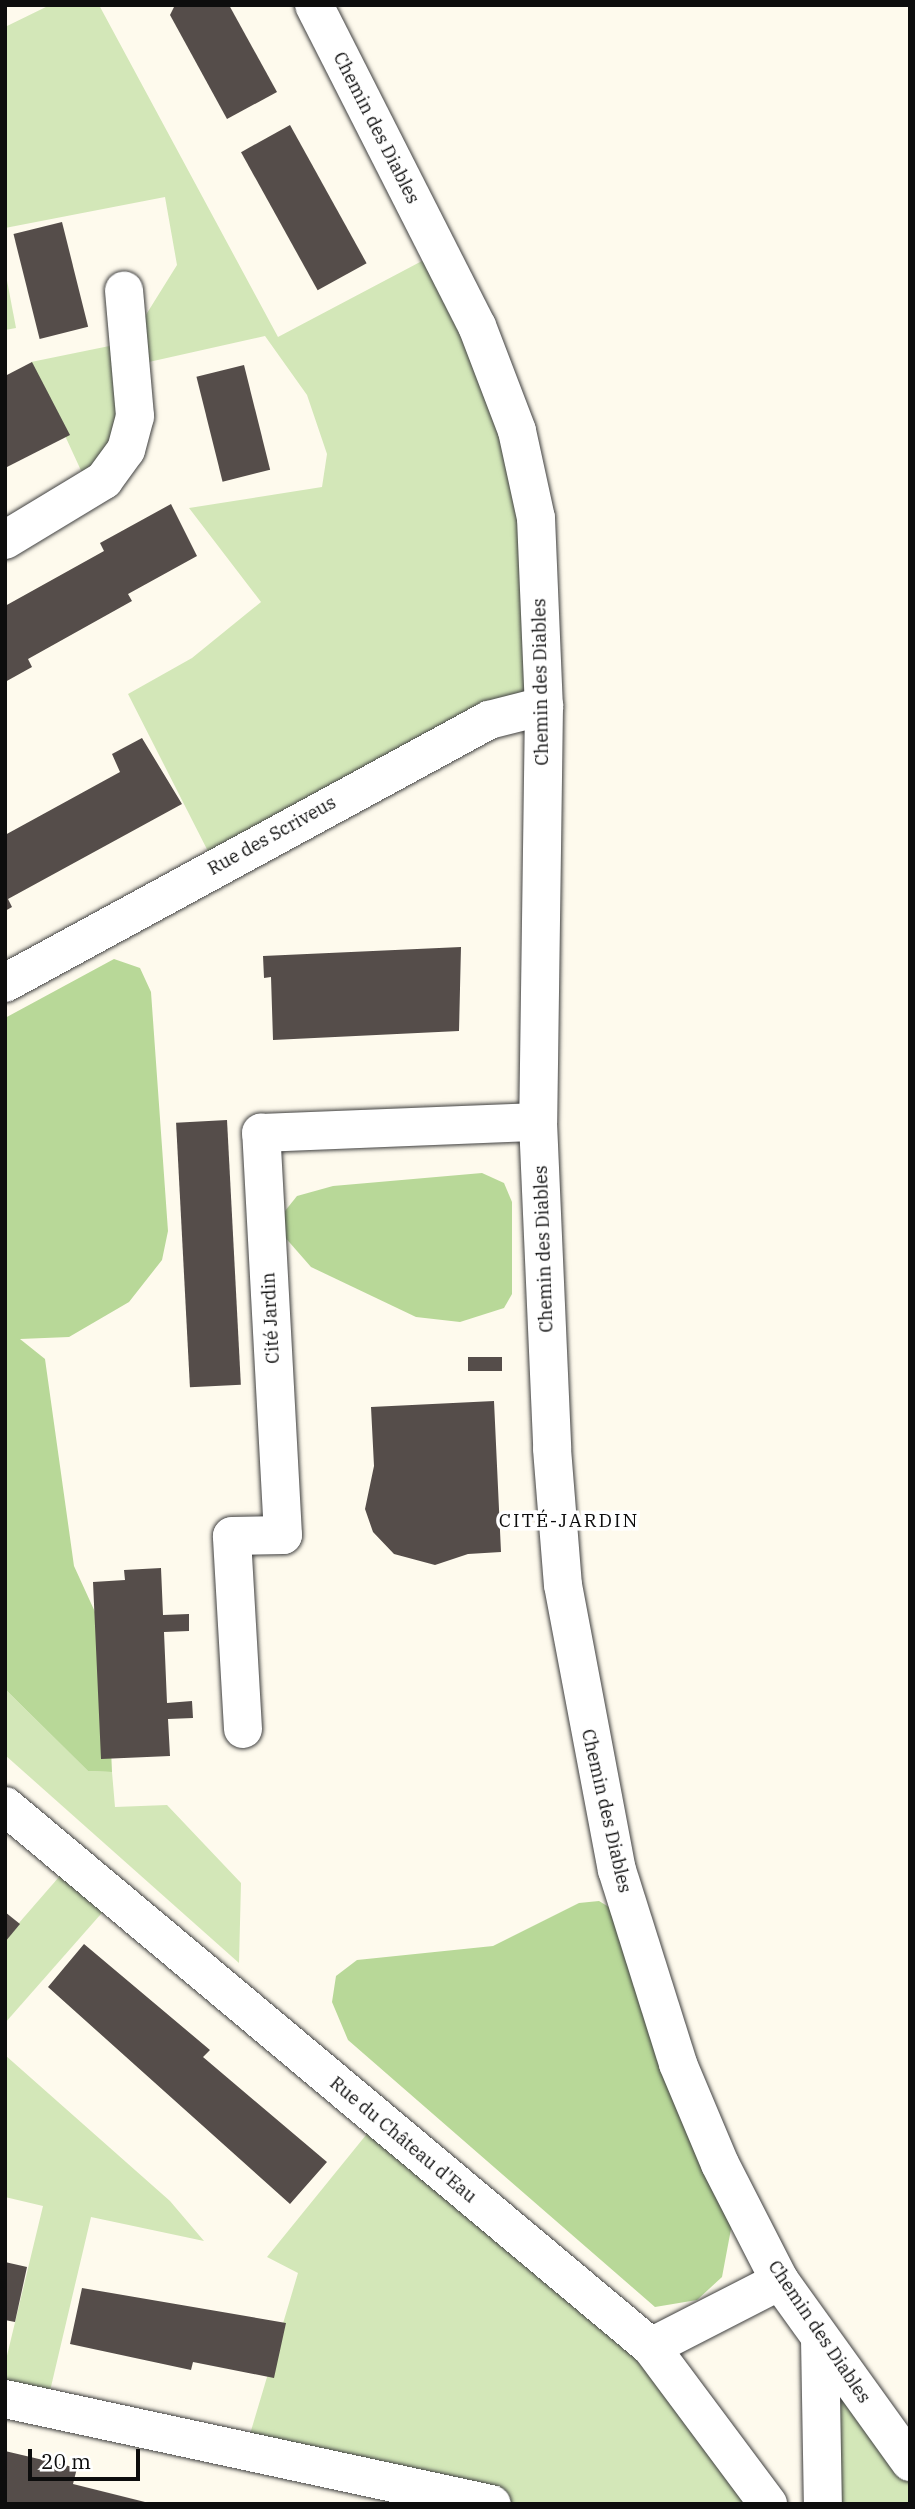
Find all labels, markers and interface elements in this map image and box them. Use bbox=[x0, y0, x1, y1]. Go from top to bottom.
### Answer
street label: Chemin des Diables bbox=[328, 49, 424, 207]
street label: Chemin des Diables bbox=[529, 598, 553, 766]
street label: Rue des Scriveus bbox=[204, 792, 340, 880]
street label: Chemin des Diables bbox=[530, 1165, 558, 1333]
street label: Cité Jardin bbox=[258, 1272, 284, 1364]
district label: CITÉ-JARDIN bbox=[500, 1510, 638, 1532]
street label: Chemin des Diables bbox=[577, 1727, 635, 1895]
street label: Rue du Château d'Eau bbox=[325, 2072, 481, 2208]
street label: Chemin des Diables bbox=[763, 2257, 875, 2407]
scale bar bbox=[32, 2436, 144, 2480]
text: 20 m bbox=[41, 2447, 91, 2475]

